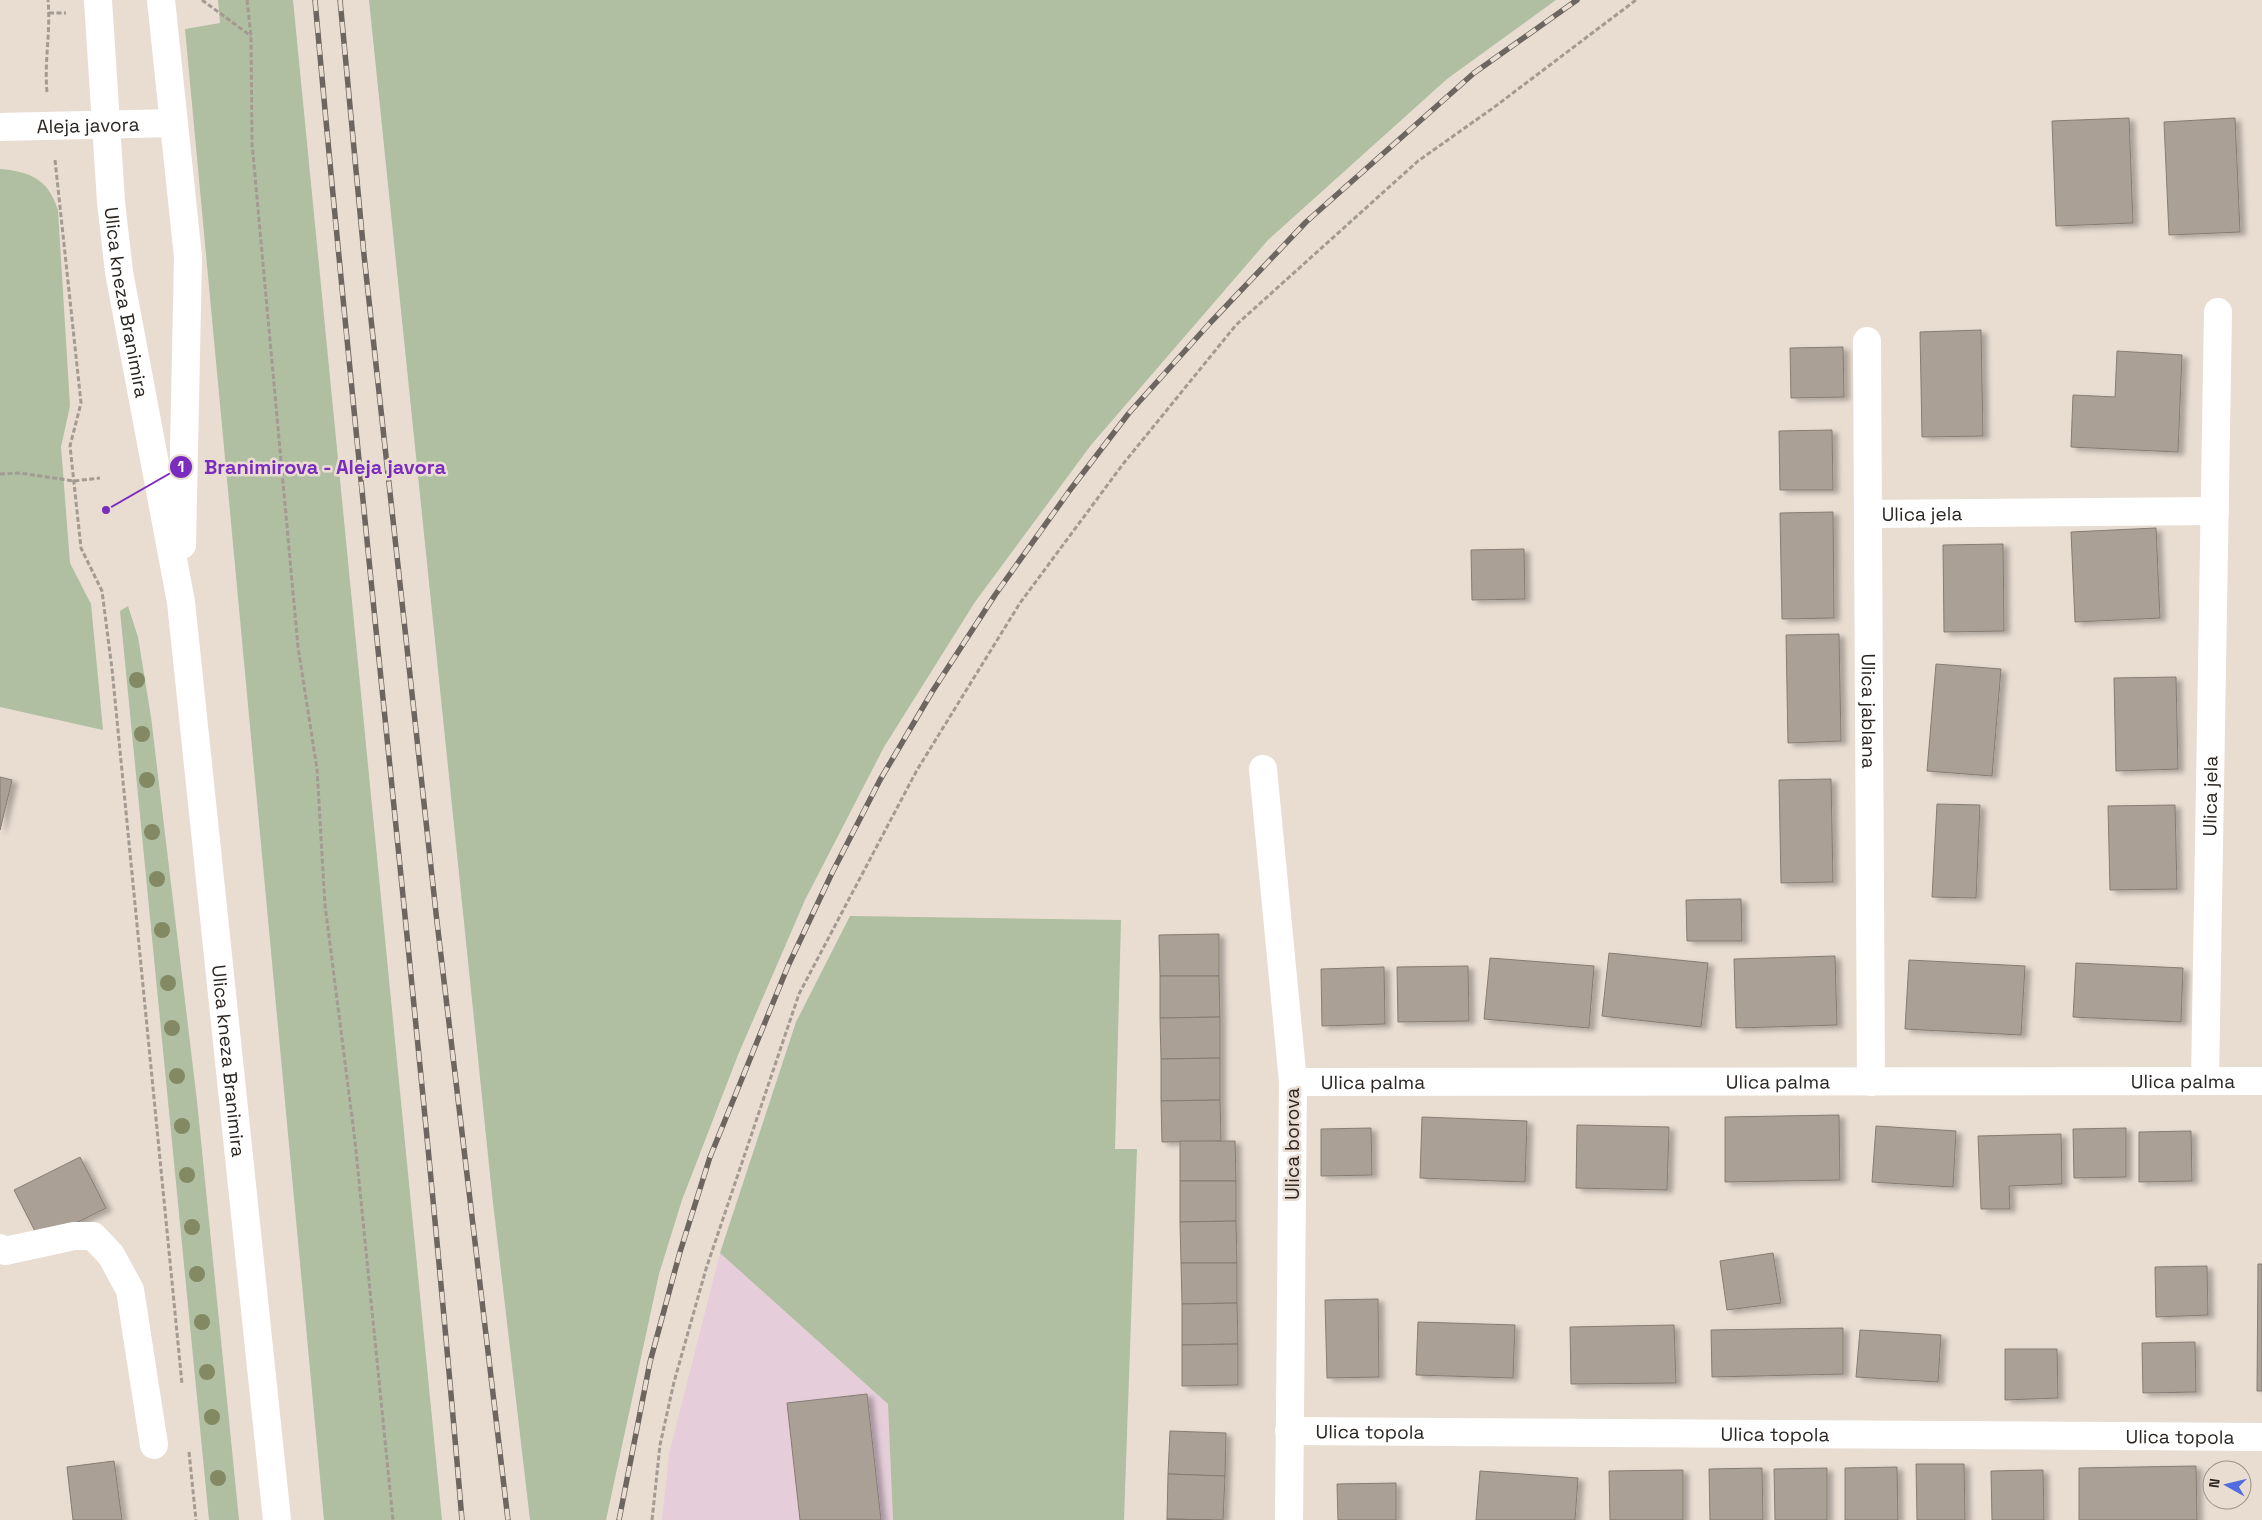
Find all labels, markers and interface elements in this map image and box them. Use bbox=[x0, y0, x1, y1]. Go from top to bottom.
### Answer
street label: Aleja javora bbox=[36, 111, 140, 139]
street label: Ulica kneza Branimira bbox=[99, 206, 155, 400]
callout: Branimirova - Aleja javora bbox=[169, 449, 457, 484]
text: Branimirova - Aleja javora bbox=[204, 454, 446, 480]
text: 1 bbox=[178, 457, 184, 476]
street label: Ulica jela bbox=[1882, 501, 1963, 526]
street label: Ulica jablana bbox=[1856, 653, 1882, 769]
street label: Ulica jela bbox=[2197, 755, 2223, 837]
street label: Ulica kneza Branimira bbox=[207, 964, 251, 1158]
street label: Ulica palma bbox=[1321, 1069, 1425, 1094]
street label: Ulica palma bbox=[1726, 1069, 1830, 1094]
street label: Ulica palma bbox=[2131, 1069, 2235, 1094]
street label: Ulica borova bbox=[1280, 1088, 1305, 1200]
street label: Ulica topola bbox=[1315, 1419, 1425, 1444]
street label: Ulica topola bbox=[1720, 1421, 1830, 1447]
street label: Ulica topola bbox=[2125, 1424, 2235, 1449]
north arrow bbox=[2202, 1460, 2252, 1510]
text: N bbox=[2205, 1477, 2224, 1489]

